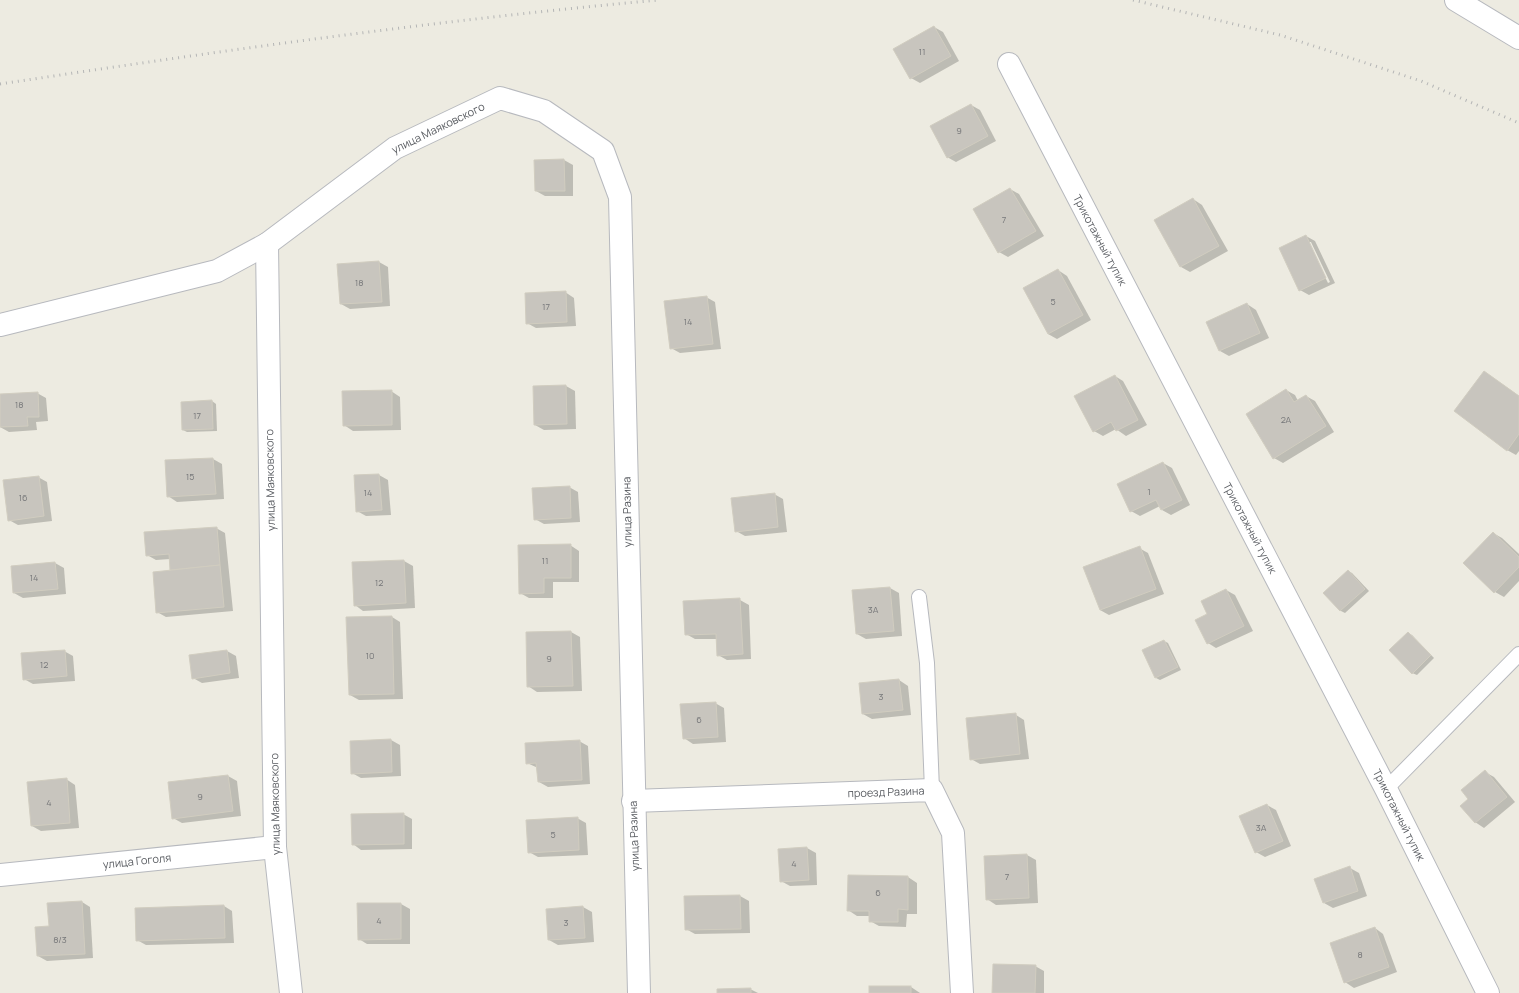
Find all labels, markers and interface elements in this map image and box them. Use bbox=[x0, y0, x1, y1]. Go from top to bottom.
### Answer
house number: 11 bbox=[918, 45, 926, 58]
street label: улица Маяковского bbox=[389, 98, 487, 157]
house number: 9 bbox=[956, 124, 962, 137]
street label: Трикотажный тупик bbox=[1070, 192, 1131, 288]
house number: 7 bbox=[1002, 213, 1007, 226]
house number: 18 bbox=[355, 276, 363, 289]
house number: 5 bbox=[1050, 295, 1056, 308]
house number: 17 bbox=[542, 300, 550, 313]
house number: 14 bbox=[684, 315, 692, 328]
house number: 18 bbox=[15, 398, 23, 411]
house number: 17 bbox=[193, 409, 201, 422]
house number: 2А bbox=[1281, 413, 1292, 426]
street label: улица Маяковского bbox=[261, 428, 278, 531]
house number: 15 bbox=[186, 470, 194, 483]
street label: улица Разина bbox=[618, 477, 635, 547]
street label: Трикотажный тупик bbox=[1220, 480, 1281, 576]
house number: 1 bbox=[1147, 485, 1151, 498]
house number: 14 bbox=[364, 486, 372, 499]
house number: 16 bbox=[18, 491, 28, 504]
house number: 11 bbox=[541, 554, 549, 567]
house number: 14 bbox=[30, 571, 38, 584]
house number: 12 bbox=[375, 576, 383, 589]
house number: 3А bbox=[868, 603, 879, 616]
house number: 10 bbox=[366, 649, 375, 662]
house number: 9 bbox=[546, 652, 552, 665]
house number: 12 bbox=[40, 658, 48, 671]
house number: 3 bbox=[879, 690, 884, 703]
house number: 6 bbox=[696, 713, 702, 726]
street label: улица Маяковского bbox=[266, 752, 283, 855]
street label: Трикотажный тупик bbox=[1370, 766, 1429, 864]
street label: проезд Разина bbox=[847, 783, 925, 800]
house number: 9 bbox=[197, 790, 203, 803]
house number: 4 bbox=[46, 796, 52, 809]
street label: улица Разина bbox=[625, 801, 642, 871]
house number: 3А bbox=[1256, 821, 1267, 834]
house number: 5 bbox=[550, 828, 556, 841]
street label: улица Гоголя bbox=[102, 849, 172, 872]
house number: 4 bbox=[791, 857, 797, 870]
house number: 7 bbox=[1005, 870, 1010, 883]
house number: 6 bbox=[875, 886, 881, 899]
house number: 4 bbox=[376, 914, 382, 927]
house number: 3 bbox=[564, 916, 569, 929]
house number: 8/3 bbox=[53, 933, 67, 946]
house number: 8 bbox=[1357, 948, 1363, 961]

